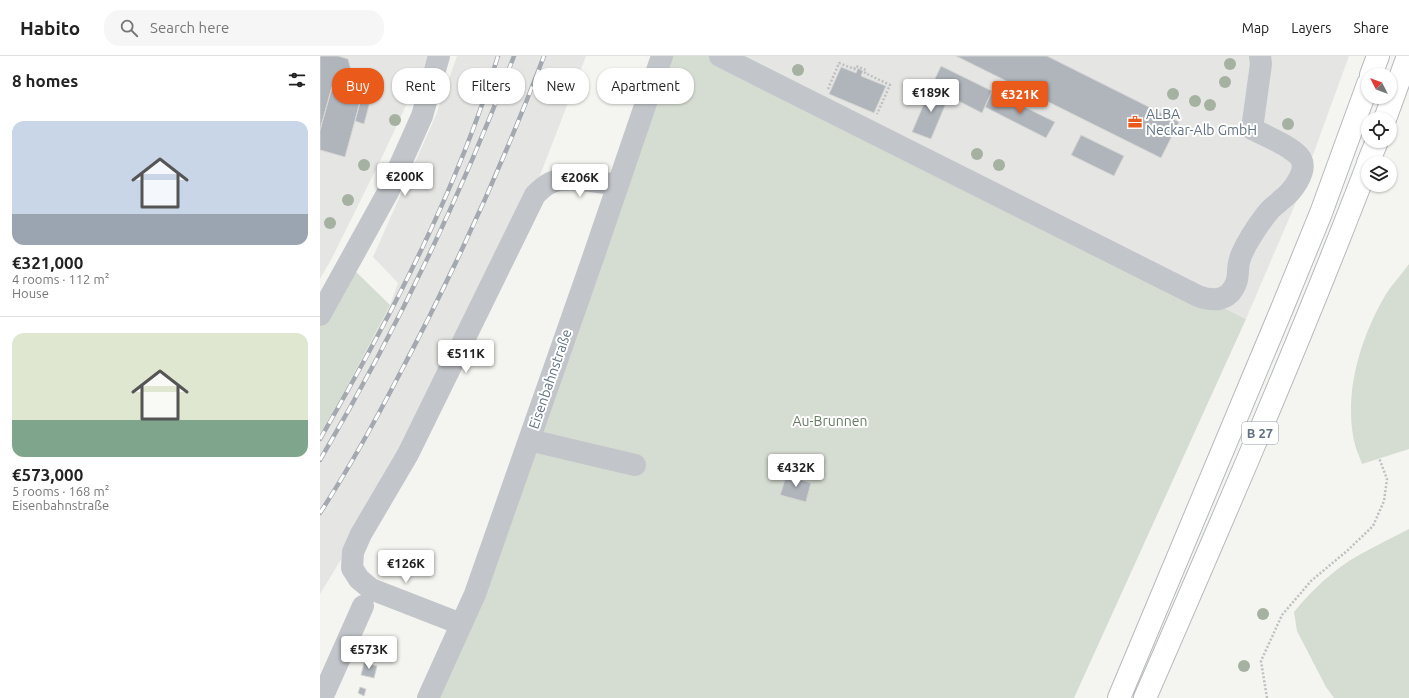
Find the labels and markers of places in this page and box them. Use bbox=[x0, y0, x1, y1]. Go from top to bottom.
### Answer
pin: €189K bbox=[903, 79, 959, 113]
pin: €321K bbox=[992, 81, 1048, 115]
place label: ALBA Neckar-Alb GmbH bbox=[1146, 106, 1257, 138]
office icon: ALBA Neckar-Alb GmbH bbox=[1127, 114, 1143, 130]
pin: €200K bbox=[377, 163, 433, 197]
pin: €206K bbox=[552, 164, 608, 198]
pin: €511K bbox=[438, 340, 494, 374]
pin: €432K bbox=[768, 454, 824, 488]
pin: €126K bbox=[378, 550, 434, 584]
pin: €573K bbox=[341, 636, 397, 670]

